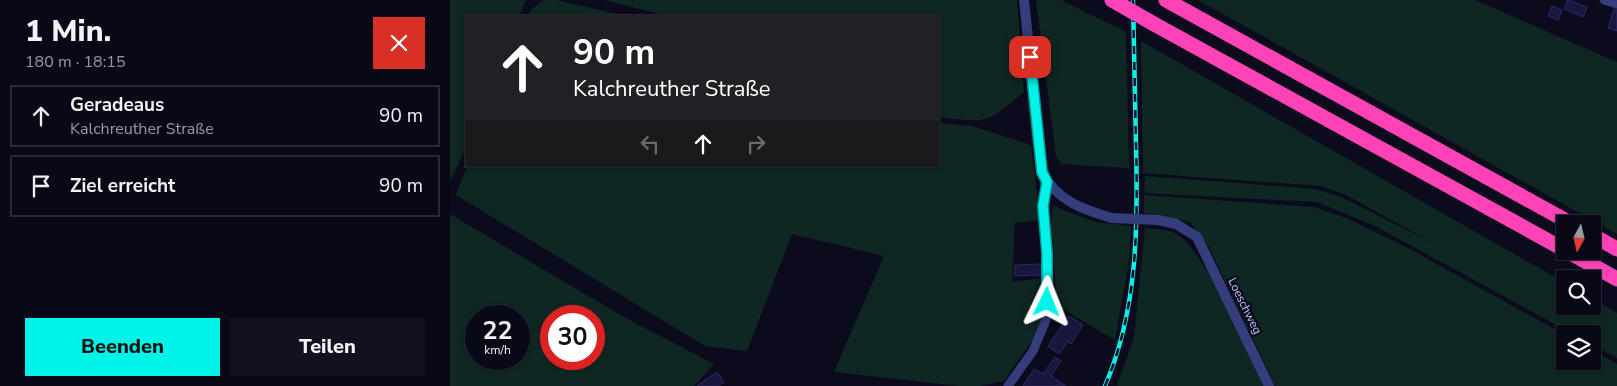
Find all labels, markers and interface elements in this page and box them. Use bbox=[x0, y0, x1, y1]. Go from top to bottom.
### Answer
text: 1 Min. bbox=[25, 11, 111, 52]
button: close bbox=[373, 17, 425, 69]
text: 90 m bbox=[573, 29, 655, 76]
icon: ahead bbox=[490, 35, 555, 100]
pin bbox=[1009, 36, 1051, 78]
icon: arrive bbox=[1016, 43, 1044, 71]
text: 180 m · 18:15 bbox=[25, 51, 126, 73]
text: Kalchreuther Straße bbox=[573, 74, 771, 104]
text: Geradeaus bbox=[70, 92, 164, 118]
icon: ahead bbox=[27, 102, 55, 130]
text: 90 m bbox=[379, 103, 423, 129]
text: Kalchreuther Straße bbox=[70, 118, 214, 140]
icon: left bbox=[636, 130, 664, 158]
icon: ahead bbox=[689, 130, 717, 158]
icon: right bbox=[742, 130, 770, 158]
icon: arrive bbox=[27, 172, 55, 200]
text: Ziel erreicht bbox=[70, 173, 175, 199]
text: 90 m bbox=[379, 173, 423, 199]
north arrow bbox=[1556, 215, 1601, 260]
map controls bbox=[1556, 215, 1601, 370]
button: search bbox=[1556, 270, 1601, 315]
position arrow bbox=[1020, 275, 1072, 327]
street label: Loeschweg bbox=[1224, 275, 1266, 337]
speed limit sign: 30 bbox=[540, 305, 605, 370]
text: 22 bbox=[482, 314, 513, 348]
button: Beenden bbox=[25, 318, 220, 376]
button: Teilen bbox=[230, 318, 425, 376]
button: layers bbox=[1556, 325, 1601, 370]
text: km/h bbox=[484, 342, 511, 358]

